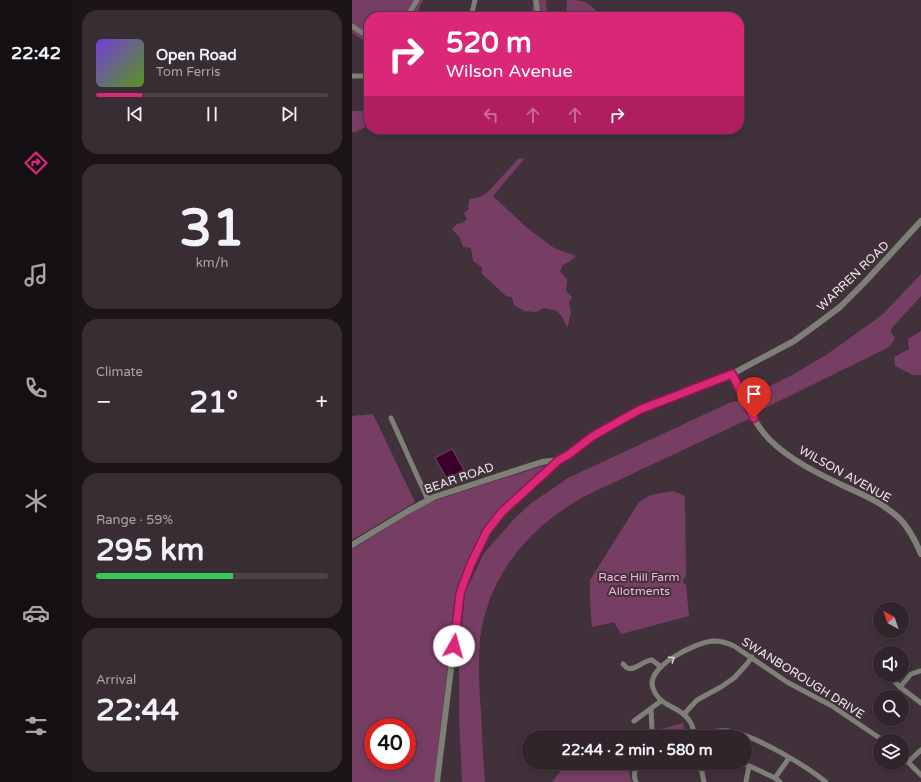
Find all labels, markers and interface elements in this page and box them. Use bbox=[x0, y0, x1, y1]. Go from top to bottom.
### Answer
text: 520 m bbox=[446, 26, 532, 60]
icon: right bbox=[380, 28, 432, 80]
text: 22:42 bbox=[11, 42, 61, 64]
text: Open Road bbox=[156, 46, 237, 64]
text: Wilson Avenue bbox=[446, 60, 573, 82]
text: Tom Ferris bbox=[156, 64, 220, 80]
icon: previous bbox=[124, 103, 146, 125]
icon: pause bbox=[201, 103, 223, 125]
icon: next bbox=[278, 103, 300, 125]
icon: left bbox=[480, 104, 502, 126]
icon: ahead bbox=[522, 104, 544, 126]
icon: ahead bbox=[564, 104, 586, 126]
icon: right bbox=[606, 104, 628, 126]
icon: directions bbox=[22, 149, 50, 177]
text: 31 bbox=[179, 197, 245, 260]
street label: WARREN ROAD bbox=[814, 238, 892, 314]
text: km/h bbox=[196, 255, 228, 271]
icon: music bbox=[22, 261, 50, 289]
text: Climate bbox=[96, 364, 143, 380]
icon: phone bbox=[22, 374, 50, 402]
pin bbox=[737, 377, 771, 418]
icon: arrive bbox=[743, 383, 765, 405]
text: 21° bbox=[189, 384, 238, 421]
text: − bbox=[96, 389, 112, 415]
text: + bbox=[316, 389, 328, 415]
street label: WILSON AVENUE bbox=[796, 443, 894, 505]
street label: BEAR ROAD bbox=[422, 460, 496, 496]
icon: climate bbox=[22, 487, 50, 515]
text: Range · 59% bbox=[96, 512, 173, 528]
text: 295 km bbox=[96, 532, 204, 569]
park label: Race Hill Farm Allotments bbox=[598, 570, 680, 598]
icon: car bbox=[22, 599, 50, 627]
north arrow bbox=[873, 602, 909, 638]
map controls bbox=[873, 602, 909, 770]
position arrow bbox=[433, 625, 475, 667]
street label: SWANBOROUGH DRIVE bbox=[739, 634, 867, 722]
button: sound bbox=[873, 646, 909, 682]
one-way arrow bbox=[667, 657, 674, 664]
text: Arrival bbox=[96, 672, 136, 688]
button: search bbox=[873, 690, 909, 726]
text: 22:44 bbox=[96, 692, 179, 729]
icon: filters bbox=[22, 712, 50, 740]
speed limit sign: 40 bbox=[364, 718, 416, 770]
button: layers bbox=[873, 734, 909, 770]
text: 22:44 · 2 min · 580 m bbox=[562, 741, 712, 759]

